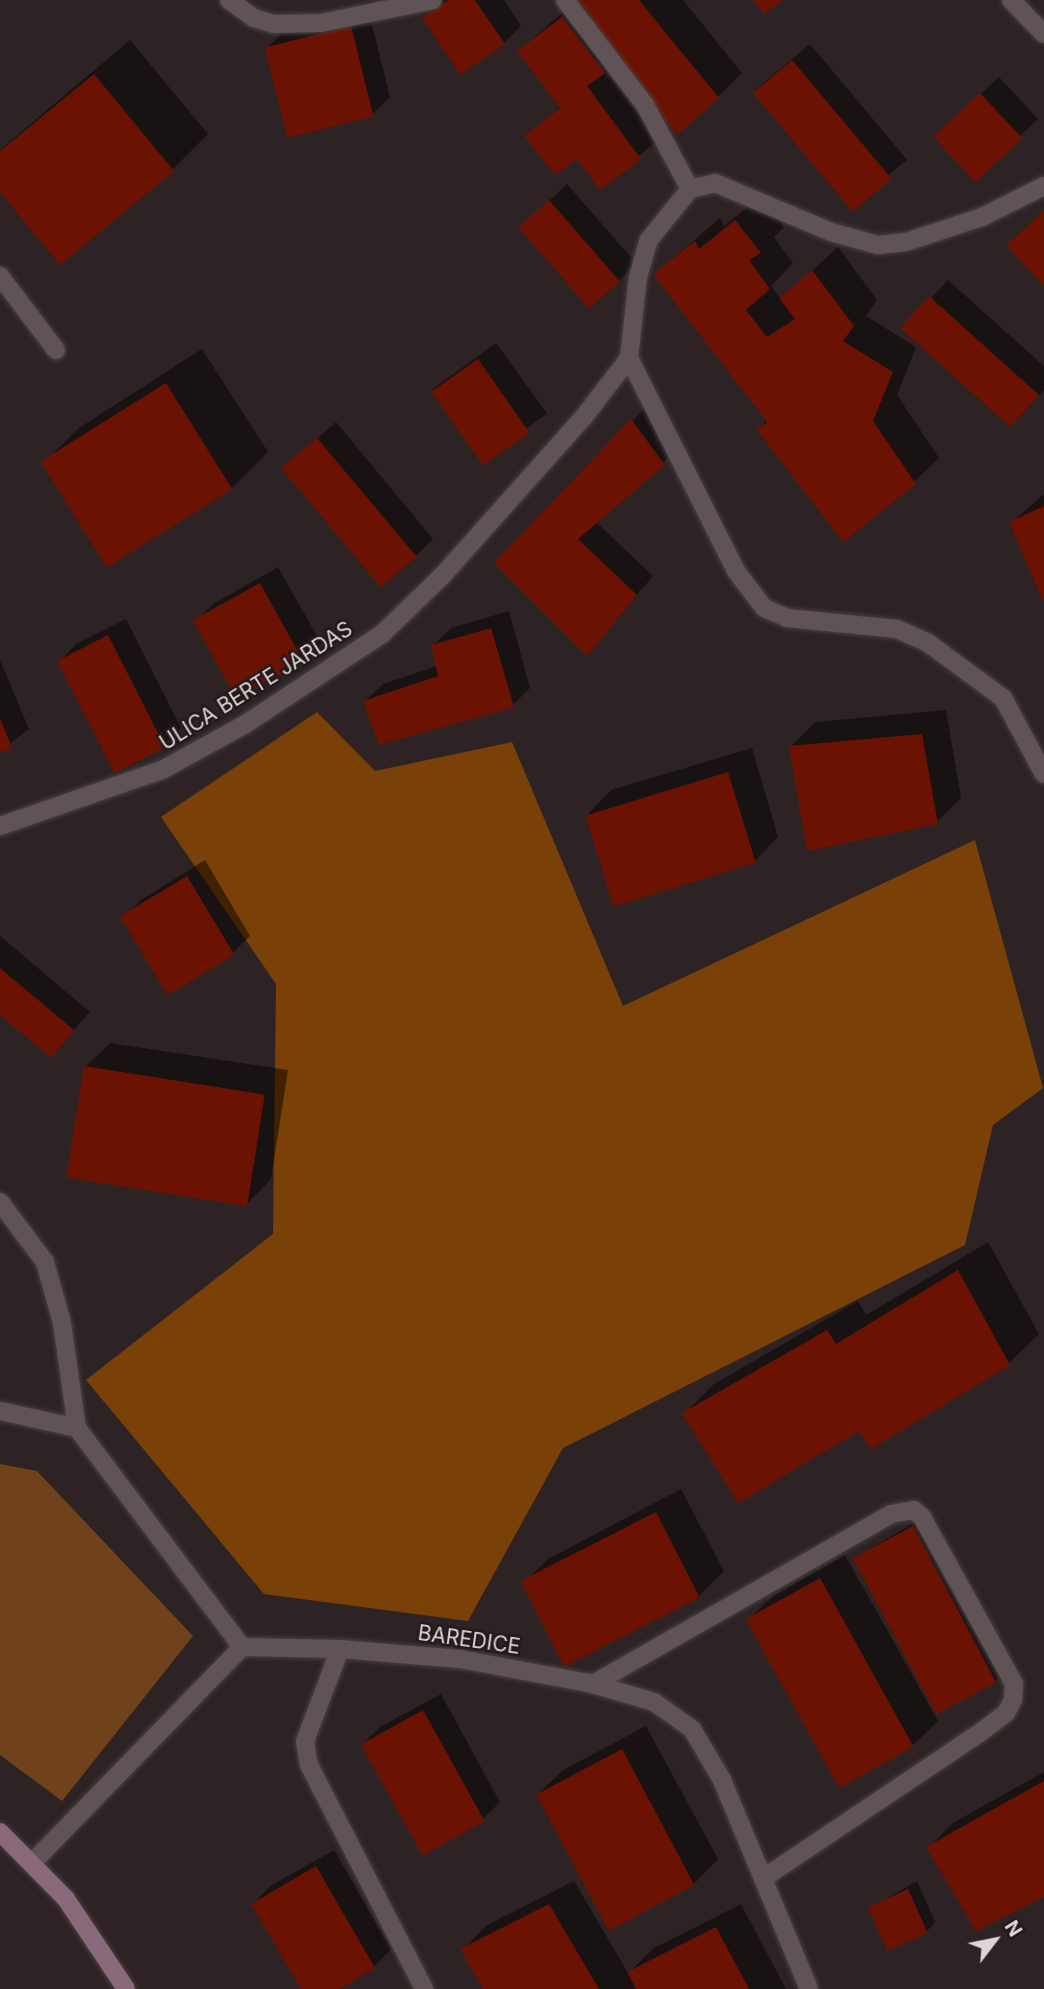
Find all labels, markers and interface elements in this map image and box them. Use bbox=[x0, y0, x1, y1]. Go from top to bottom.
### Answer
street label: ULICA BERTE JARDAS bbox=[155, 616, 357, 756]
street label: BAREDICE bbox=[416, 1620, 522, 1660]
north arrow bbox=[960, 1905, 1030, 1975]
text: N bbox=[1000, 1916, 1027, 1941]

